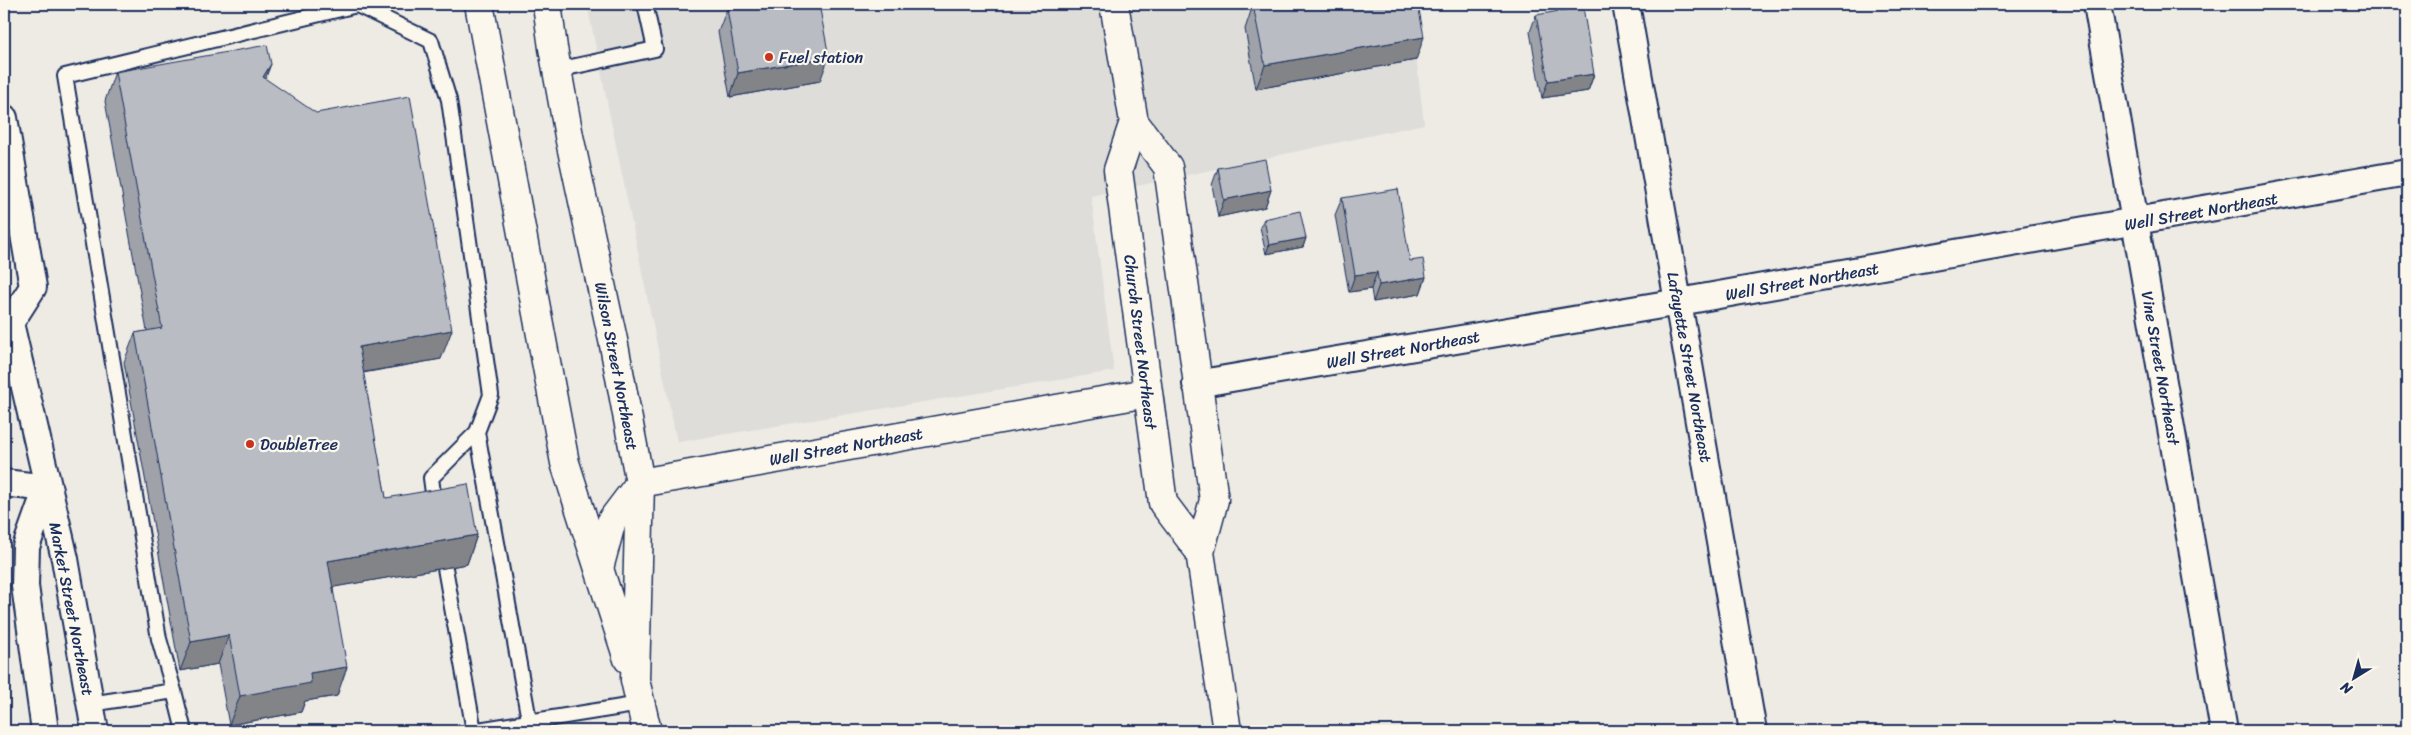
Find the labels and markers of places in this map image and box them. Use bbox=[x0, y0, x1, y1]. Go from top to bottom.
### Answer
place label: Fuel station bbox=[779, 43, 864, 72]
marker: Fuel station bbox=[763, 51, 775, 63]
place label: DoubleTree bbox=[260, 430, 338, 459]
marker: DoubleTree bbox=[244, 438, 256, 450]

